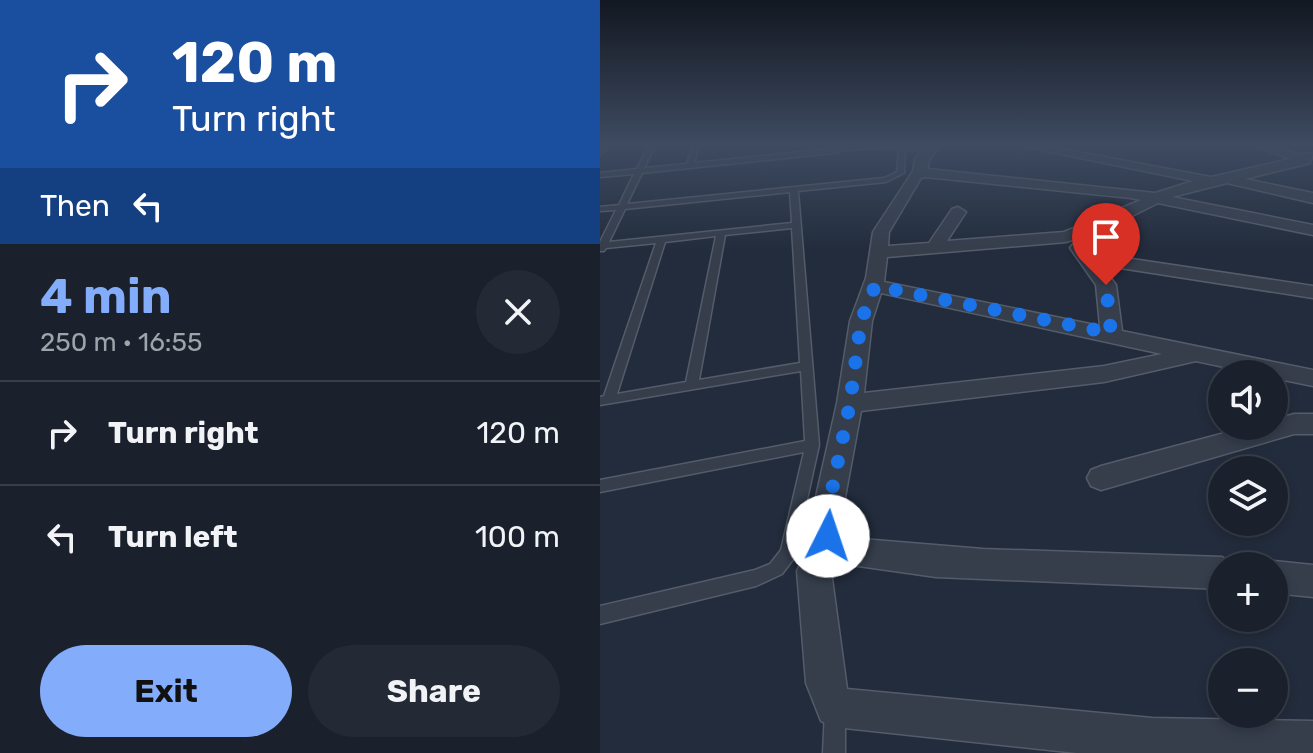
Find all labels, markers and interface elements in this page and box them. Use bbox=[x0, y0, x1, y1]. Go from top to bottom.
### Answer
text: 120 m bbox=[172, 30, 338, 96]
icon: right bbox=[40, 32, 144, 136]
text: Turn right bbox=[172, 97, 336, 140]
icon: left bbox=[126, 184, 170, 228]
text: Then bbox=[40, 188, 110, 224]
pin bbox=[1072, 203, 1140, 285]
icon: arrive bbox=[1084, 215, 1128, 259]
text: 4 min bbox=[40, 268, 172, 325]
button: close bbox=[476, 270, 560, 354]
text: 250 m · 16:55 bbox=[40, 327, 202, 358]
map controls bbox=[1208, 360, 1288, 728]
button: sound bbox=[1208, 360, 1288, 440]
icon: right bbox=[40, 411, 84, 455]
text: Turn right bbox=[108, 415, 259, 451]
text: 120 m bbox=[476, 415, 560, 451]
button: layers bbox=[1208, 456, 1288, 536]
position arrow bbox=[786, 494, 870, 578]
icon: left bbox=[40, 515, 84, 559]
text: Turn left bbox=[108, 519, 238, 555]
text: 100 m bbox=[475, 519, 560, 555]
button: + bbox=[1208, 552, 1288, 632]
button: Exit bbox=[40, 645, 292, 737]
button: Share bbox=[308, 645, 560, 737]
button: − bbox=[1208, 648, 1288, 728]

